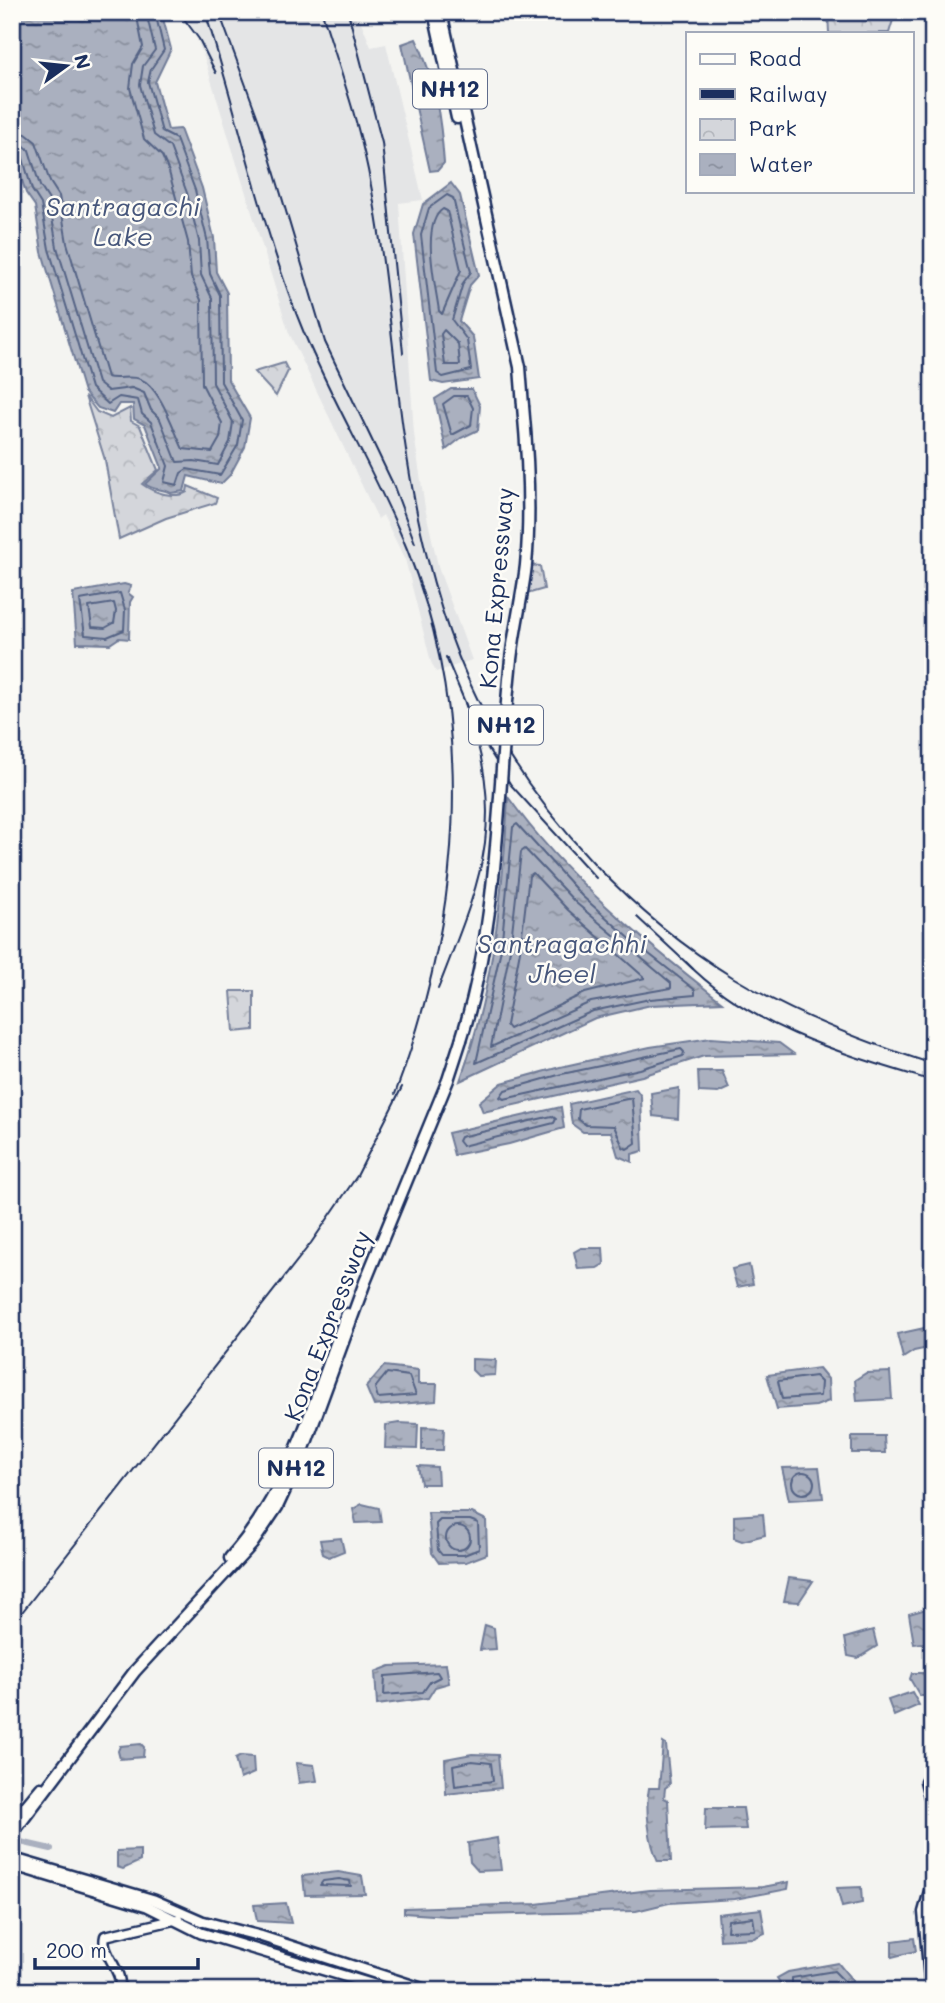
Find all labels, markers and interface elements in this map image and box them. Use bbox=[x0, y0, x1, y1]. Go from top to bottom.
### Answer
north arrow bbox=[32, 32, 102, 102]
legend bbox=[686, 32, 914, 192]
text: Road bbox=[749, 44, 801, 71]
text: N bbox=[69, 51, 97, 72]
road number: NH12 bbox=[413, 69, 487, 108]
text: Railway bbox=[749, 80, 828, 107]
text: Park bbox=[749, 114, 797, 141]
text: Water bbox=[749, 150, 813, 177]
water label: Santragachi Lake bbox=[45, 189, 201, 253]
street label: Kona Expressway bbox=[471, 486, 520, 690]
road number: NH12 bbox=[469, 706, 543, 744]
water label: Santragachhi Jheel bbox=[477, 926, 647, 990]
street label: Kona Expressway bbox=[276, 1226, 377, 1425]
road number: NH12 bbox=[259, 1448, 333, 1488]
scale bar bbox=[35, 1926, 198, 1970]
text: 200 m bbox=[46, 1936, 107, 1963]

